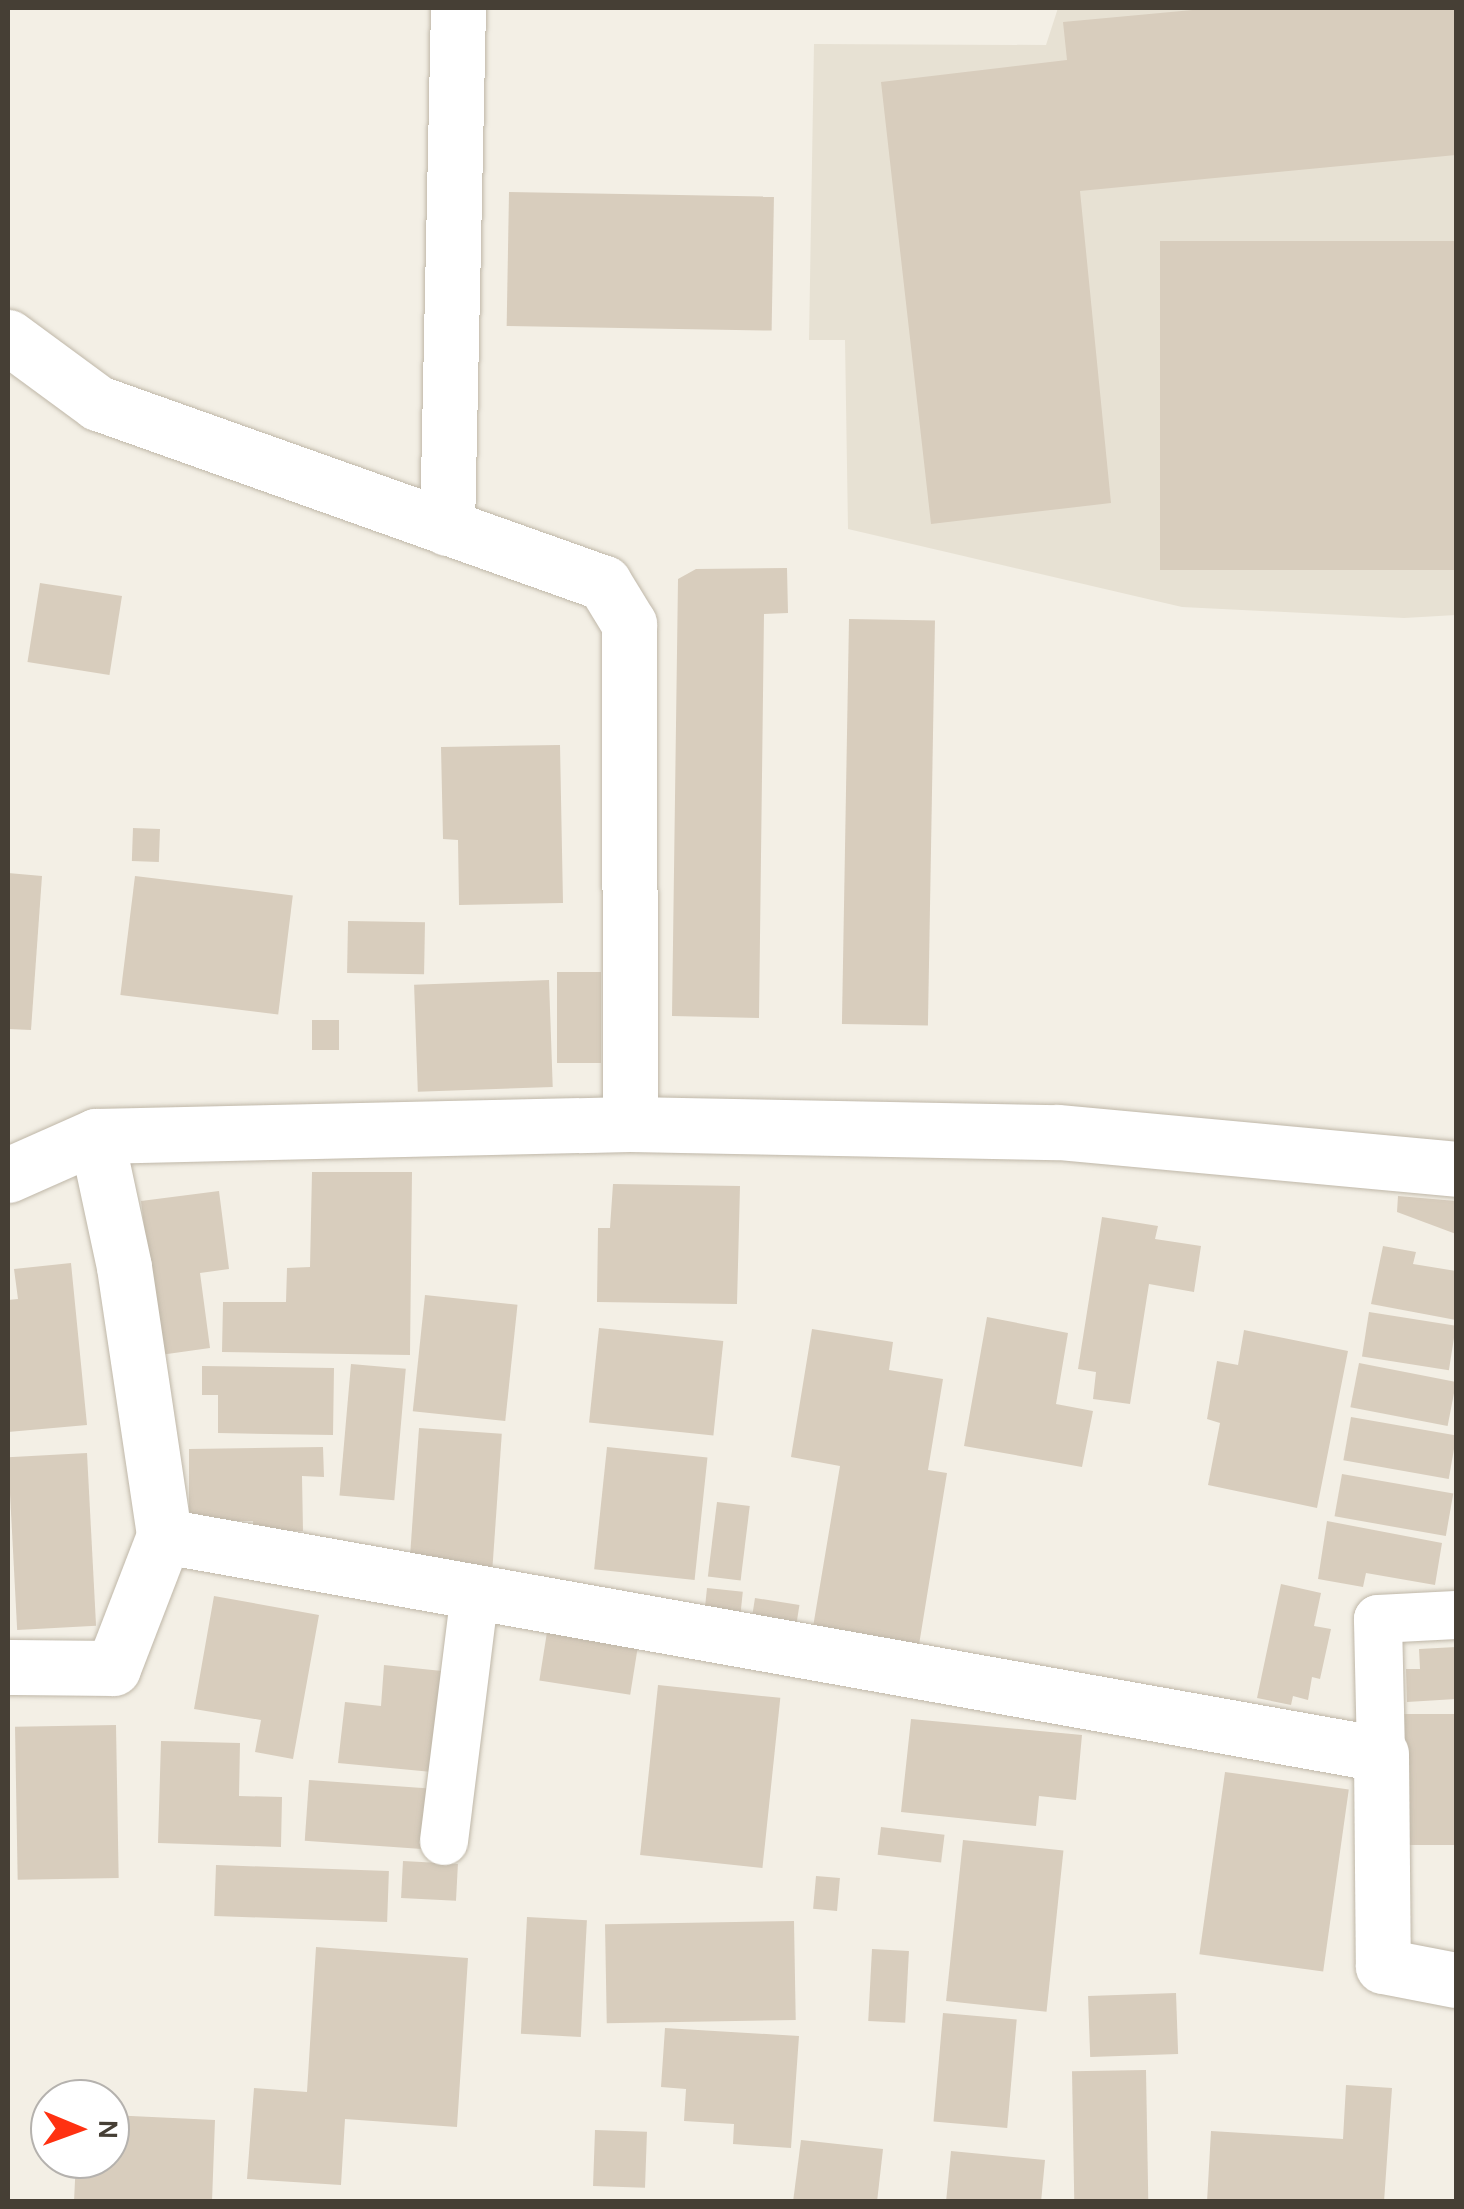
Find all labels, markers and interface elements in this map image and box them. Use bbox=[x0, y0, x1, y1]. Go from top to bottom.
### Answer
north arrow bbox=[30, 2079, 130, 2179]
text: N bbox=[92, 2119, 125, 2140]

